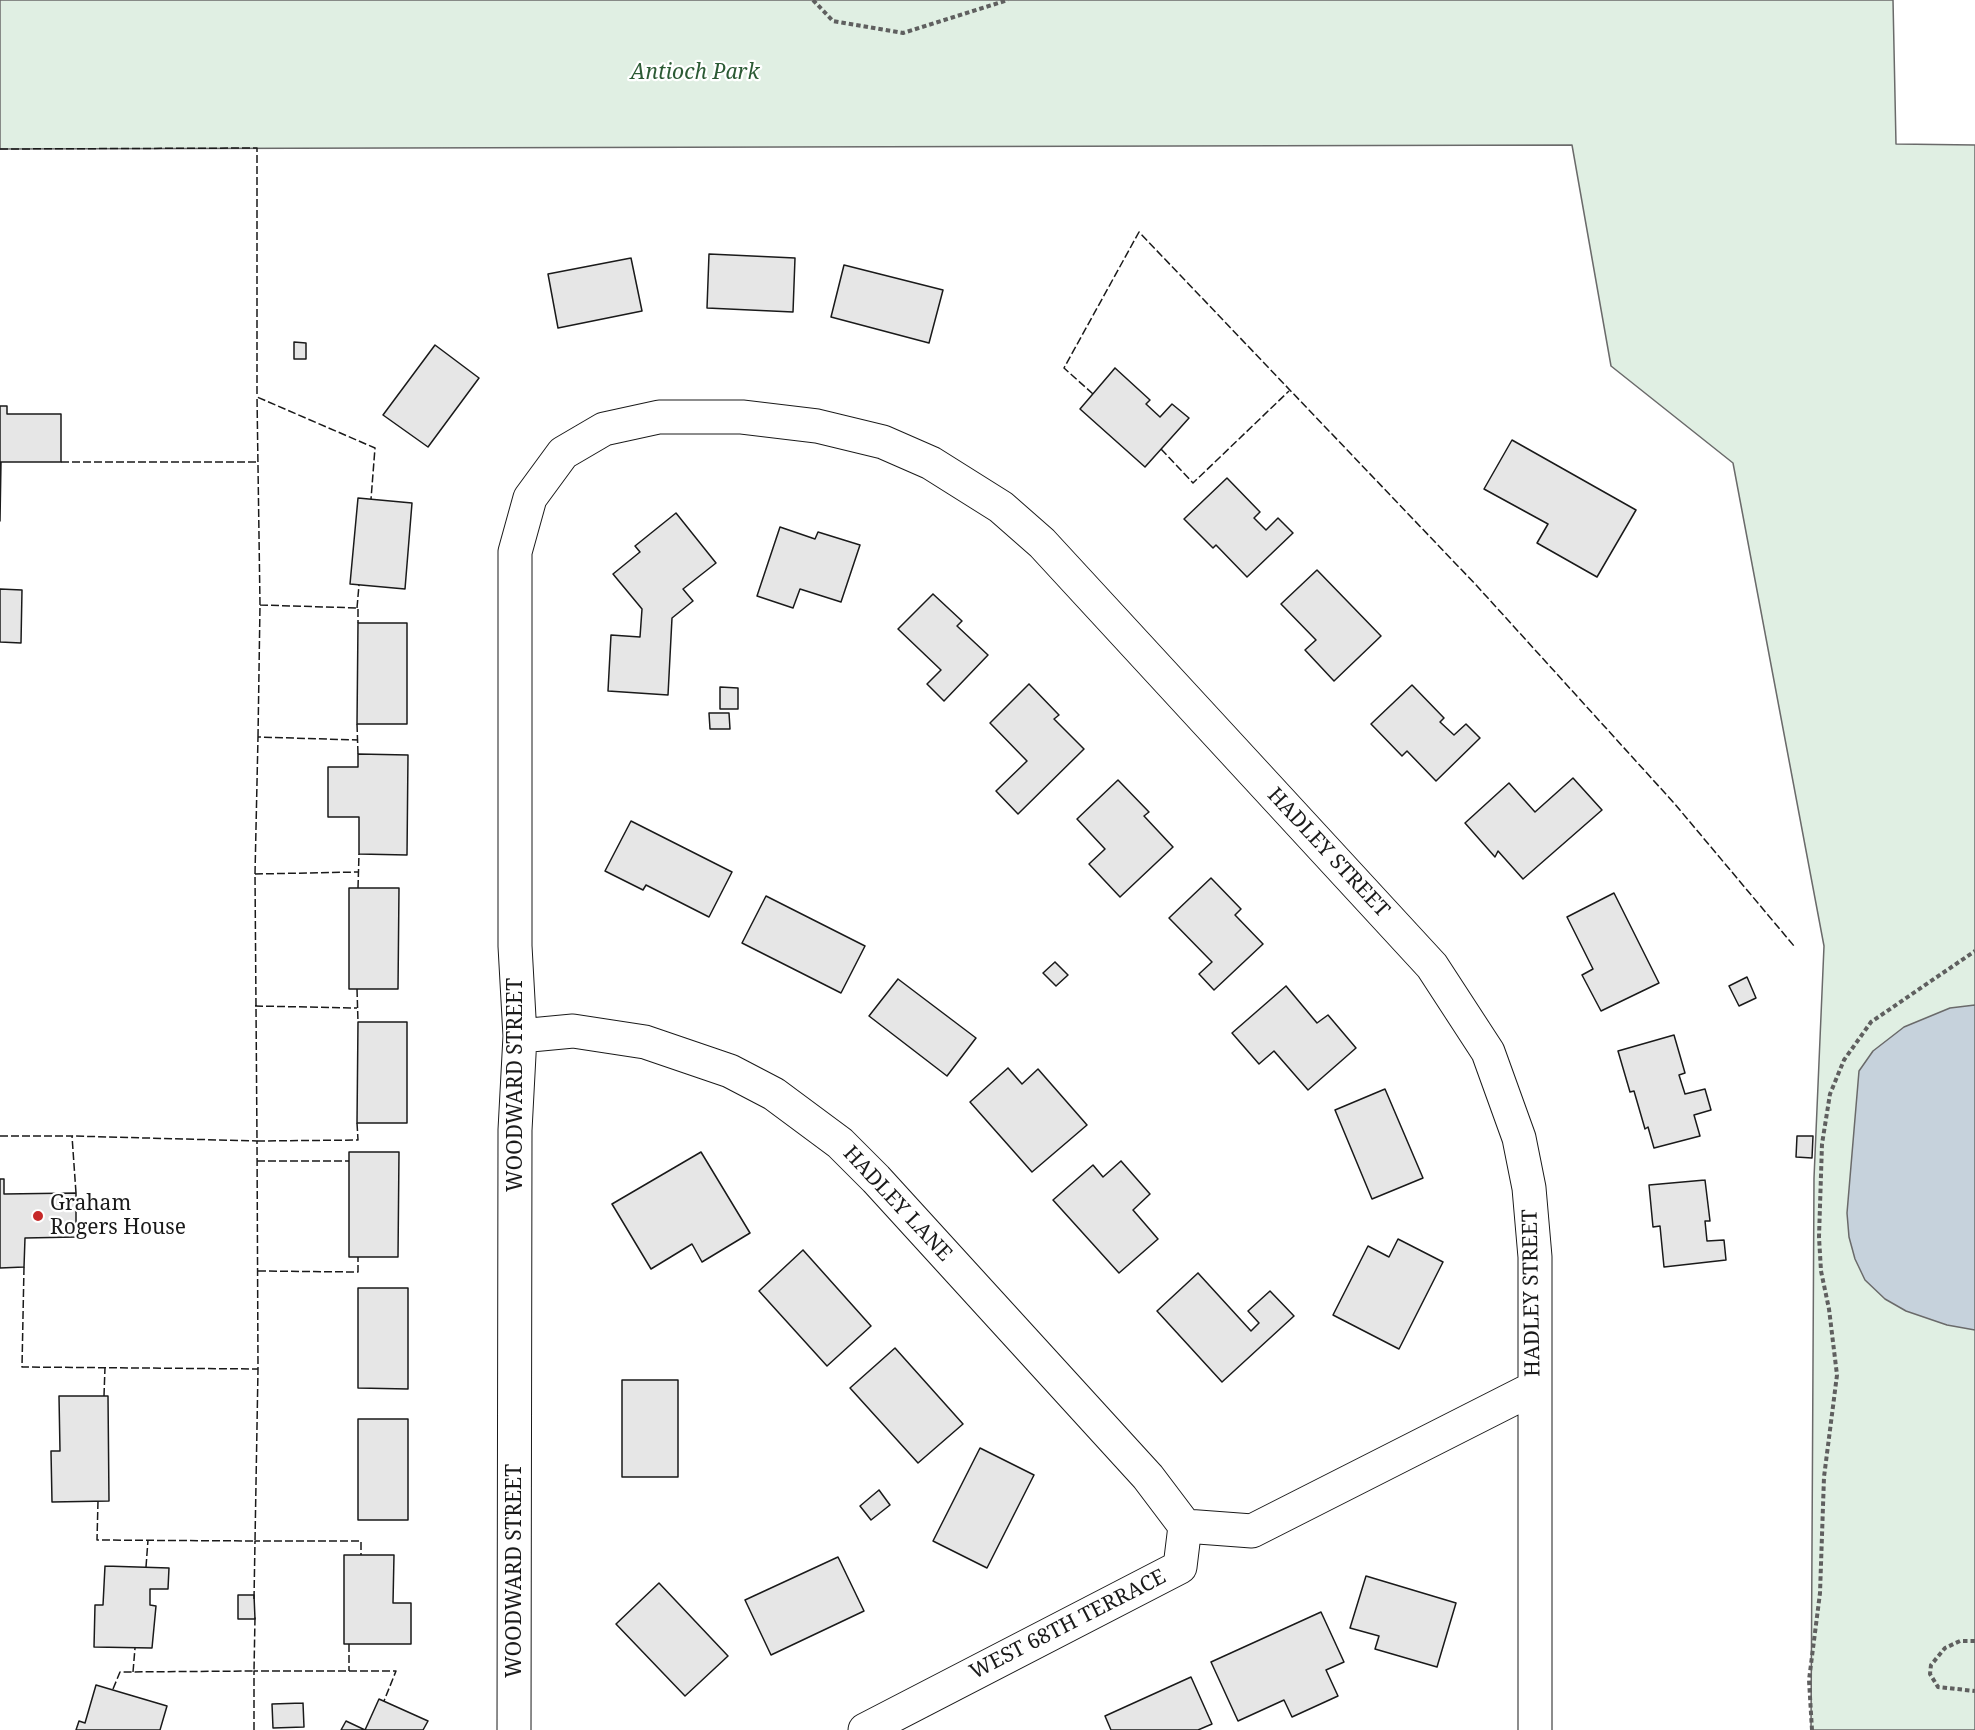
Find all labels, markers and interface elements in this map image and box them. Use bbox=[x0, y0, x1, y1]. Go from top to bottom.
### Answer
park label: Antioch Park bbox=[631, 60, 759, 86]
street label: HADLEY STREET bbox=[1262, 783, 1394, 923]
street label: WOODWARD STREET bbox=[503, 978, 529, 1192]
street label: HADLEY LANE bbox=[837, 1141, 957, 1267]
place label: Graham Rogers House bbox=[50, 1191, 186, 1241]
marker: Graham Rogers House bbox=[31, 1209, 45, 1223]
street label: HADLEY STREET bbox=[1518, 1209, 1546, 1377]
street label: WOODWARD STREET bbox=[502, 1464, 528, 1678]
street label: WEST 68TH TERRACE bbox=[966, 1565, 1170, 1685]

